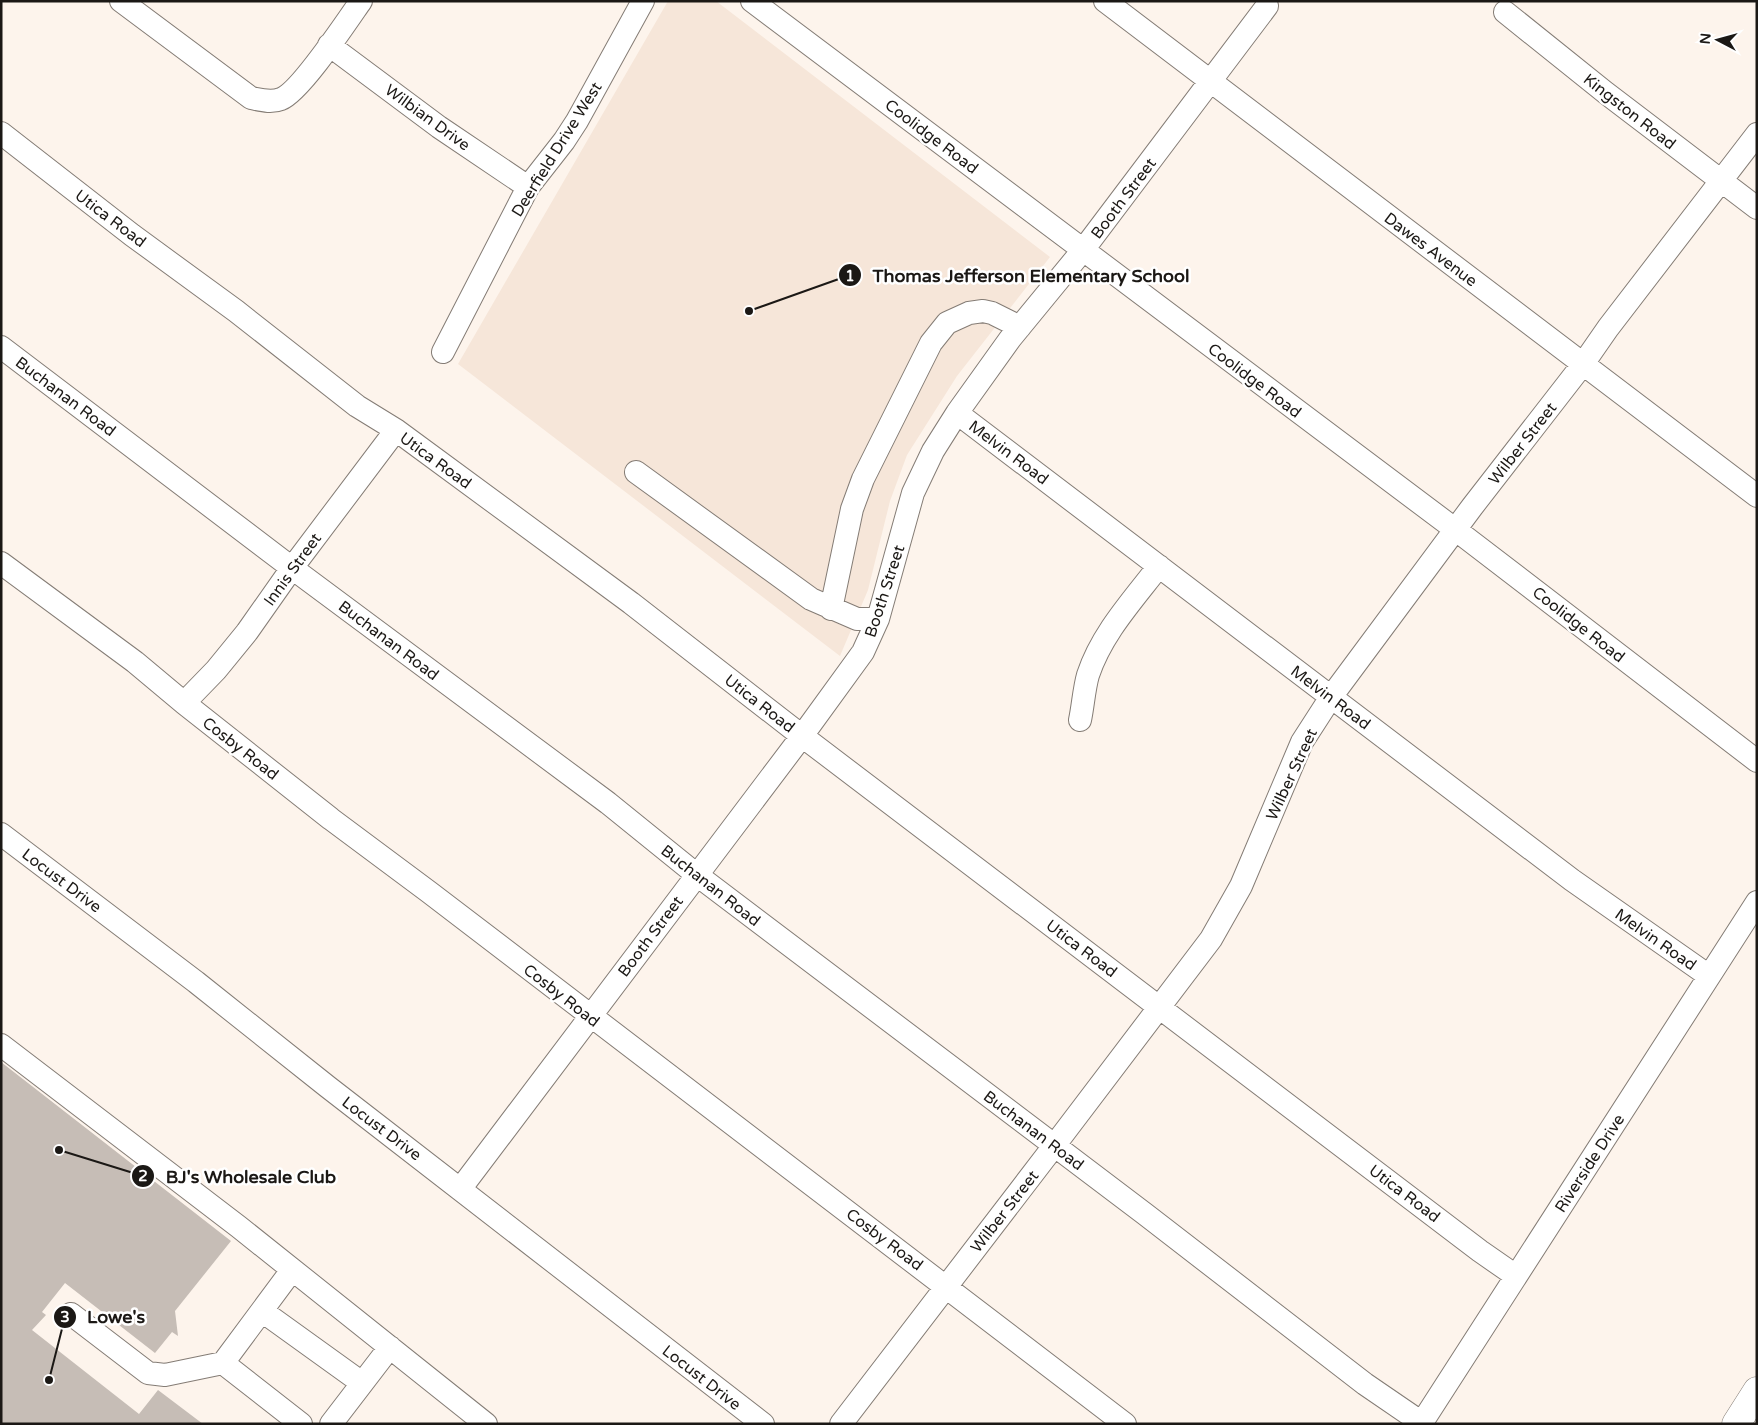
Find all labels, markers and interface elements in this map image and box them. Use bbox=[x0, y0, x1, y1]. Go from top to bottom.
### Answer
north arrow bbox=[1693, 15, 1743, 65]
text: N bbox=[1697, 32, 1715, 45]
street label: Kingston Road bbox=[1579, 69, 1680, 154]
street label: Deerfield Drive West bbox=[507, 78, 606, 221]
street label: Wilbian Drive bbox=[381, 80, 474, 155]
street label: Coolidge Road bbox=[881, 95, 982, 178]
street label: Booth Street bbox=[1087, 154, 1161, 243]
street label: Utica Road bbox=[71, 186, 150, 252]
street label: Dawes Avenue bbox=[1380, 208, 1481, 291]
callout: Thomas Jefferson Elementary School bbox=[837, 259, 1199, 292]
text: Thomas Jefferson Elementary School bbox=[872, 265, 1189, 287]
text: 1 bbox=[845, 267, 855, 285]
street label: Coolidge Road bbox=[1204, 339, 1305, 422]
street label: Buchanan Road bbox=[11, 352, 120, 441]
street label: Wilber Street bbox=[1484, 398, 1561, 489]
street label: Melvin Road bbox=[965, 416, 1052, 489]
street label: Utica Road bbox=[396, 428, 475, 494]
street label: Innis Street bbox=[260, 529, 326, 610]
street label: Booth Street bbox=[861, 542, 909, 640]
street label: Coolidge Road bbox=[1528, 582, 1629, 667]
street label: Buchanan Road bbox=[334, 596, 443, 685]
street label: Melvin Road bbox=[1287, 661, 1374, 734]
street label: Utica Road bbox=[720, 670, 799, 738]
street label: Cosby Road bbox=[198, 713, 282, 785]
street label: Wilber Street bbox=[1262, 725, 1322, 824]
street label: Buchanan Road bbox=[657, 841, 764, 931]
street label: Locust Drive bbox=[18, 844, 105, 917]
street label: Booth Street bbox=[614, 892, 688, 981]
street label: Melvin Road bbox=[1611, 904, 1700, 975]
street label: Utica Road bbox=[1042, 916, 1121, 982]
street label: Cosby Road bbox=[519, 960, 603, 1032]
street label: Buchanan Road bbox=[979, 1086, 1088, 1175]
street label: Locust Drive bbox=[338, 1092, 425, 1165]
street label: Riverside Drive bbox=[1551, 1111, 1629, 1217]
callout: BJ's Wholesale Club bbox=[130, 1160, 346, 1193]
street label: Utica Road bbox=[1365, 1161, 1444, 1227]
text: BJ's Wholesale Club bbox=[166, 1166, 336, 1188]
street label: Wilber Street bbox=[966, 1166, 1043, 1257]
text: 2 bbox=[138, 1167, 148, 1185]
street label: Cosby Road bbox=[842, 1204, 927, 1275]
callout: Lowe's bbox=[52, 1300, 155, 1333]
text: Lowe's bbox=[87, 1306, 145, 1328]
text: 3 bbox=[60, 1308, 70, 1326]
street label: Locust Drive bbox=[658, 1341, 745, 1415]

